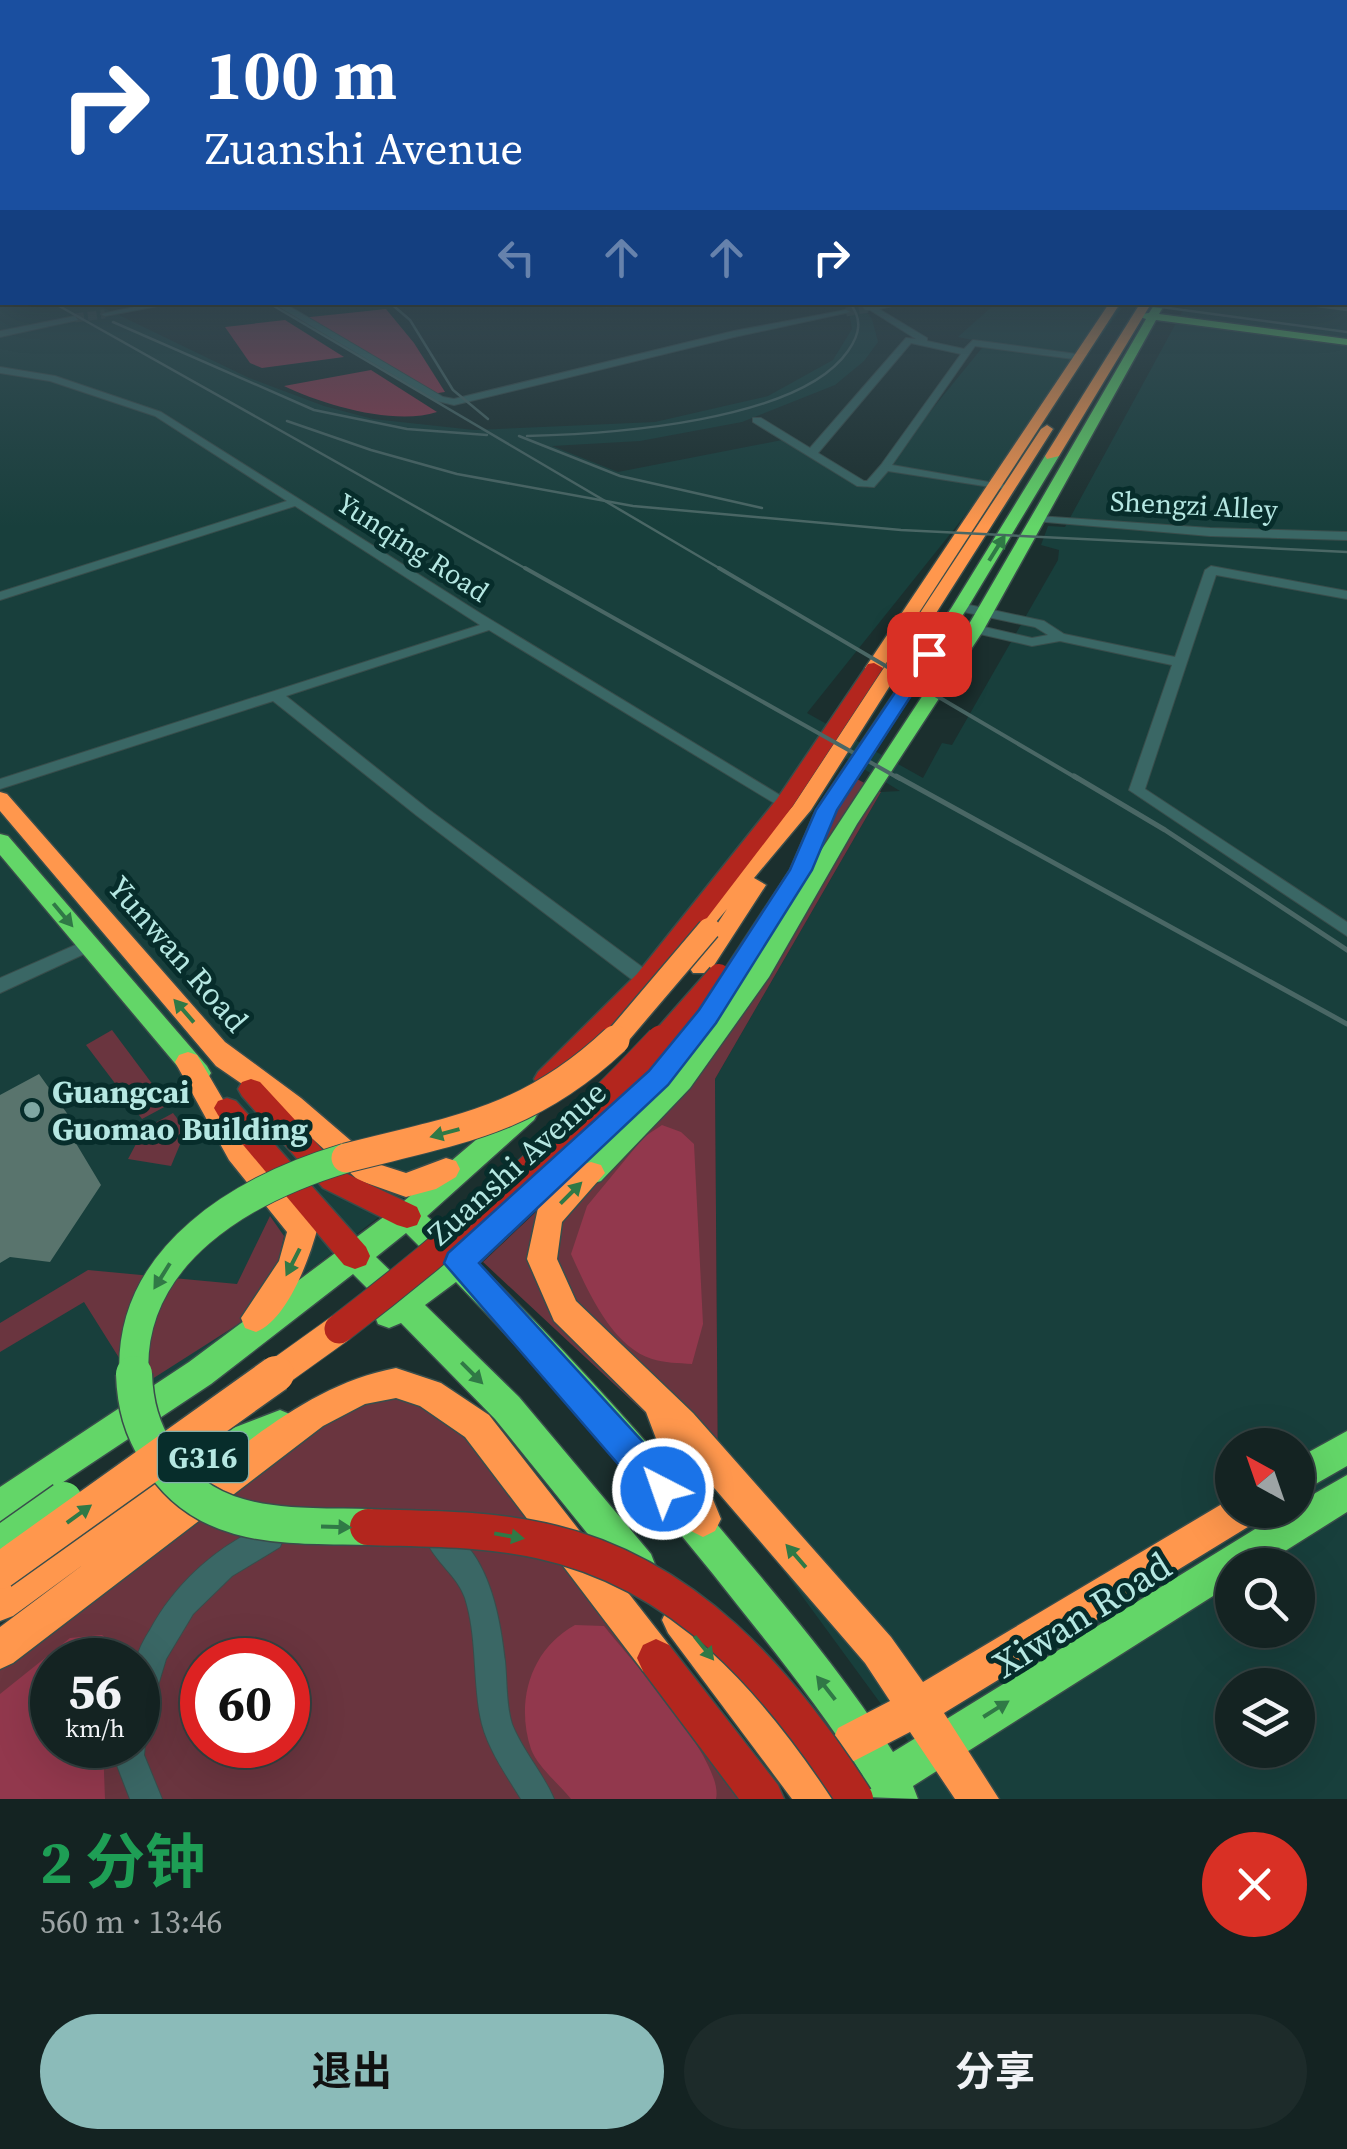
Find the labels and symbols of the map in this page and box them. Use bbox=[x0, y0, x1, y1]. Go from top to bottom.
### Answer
street label: Shengzi Alley bbox=[1109, 482, 1279, 528]
street label: Yunqing Road bbox=[330, 484, 496, 610]
one-way arrow bbox=[987, 535, 1006, 562]
pin bbox=[887, 612, 972, 697]
street label: Yunwan Road bbox=[98, 866, 258, 1042]
one-way arrow bbox=[52, 903, 74, 928]
one-way arrow bbox=[174, 999, 196, 1024]
place label: Guangcai Guomao Building bbox=[52, 1070, 309, 1151]
street label: Zuanshi Avenue bbox=[418, 1071, 616, 1255]
marker: Guangcai Guomao Building bbox=[21, 1099, 43, 1121]
one-way arrow bbox=[429, 1125, 460, 1141]
one-way arrow bbox=[559, 1182, 583, 1206]
one-way arrow bbox=[285, 1247, 302, 1276]
one-way arrow bbox=[154, 1262, 172, 1290]
one-way arrow bbox=[459, 1361, 483, 1385]
north arrow bbox=[1215, 1428, 1315, 1528]
road number: G316 bbox=[158, 1432, 248, 1482]
position arrow bbox=[611, 1437, 715, 1541]
one-way arrow bbox=[66, 1505, 93, 1525]
one-way arrow bbox=[320, 1520, 352, 1536]
one-way arrow bbox=[493, 1529, 525, 1544]
street label: Xiwan Road bbox=[983, 1540, 1181, 1690]
one-way arrow bbox=[785, 1543, 807, 1568]
one-way arrow bbox=[693, 1636, 714, 1661]
speed limit sign: 60 bbox=[180, 1638, 310, 1768]
one-way arrow bbox=[816, 1676, 837, 1701]
one-way arrow bbox=[982, 1701, 1010, 1718]

